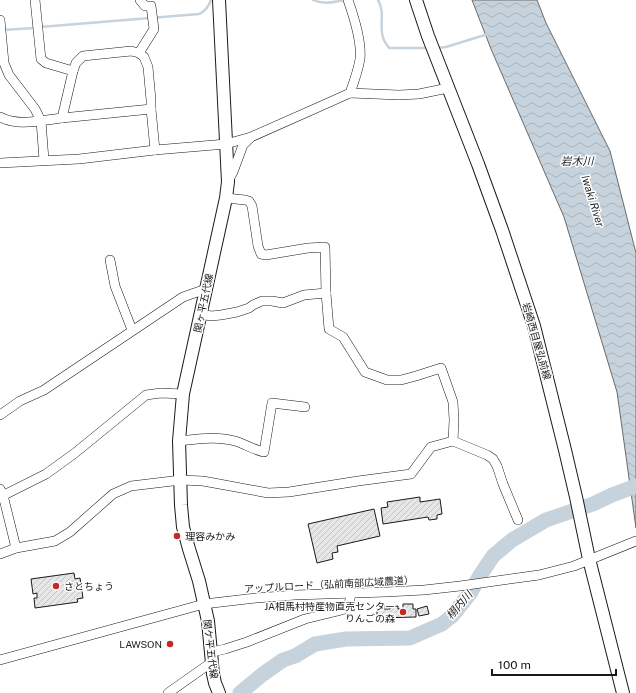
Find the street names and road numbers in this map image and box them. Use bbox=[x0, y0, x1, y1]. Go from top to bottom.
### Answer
street label: 関ヶ平五代線 bbox=[191, 272, 215, 334]
street label: 岩崎西目屋弘前線 bbox=[520, 301, 554, 381]
street label: アップルロード（弘前南部広域農道） bbox=[244, 574, 414, 594]
street label: 関ケ平五代線 bbox=[201, 618, 221, 680]

